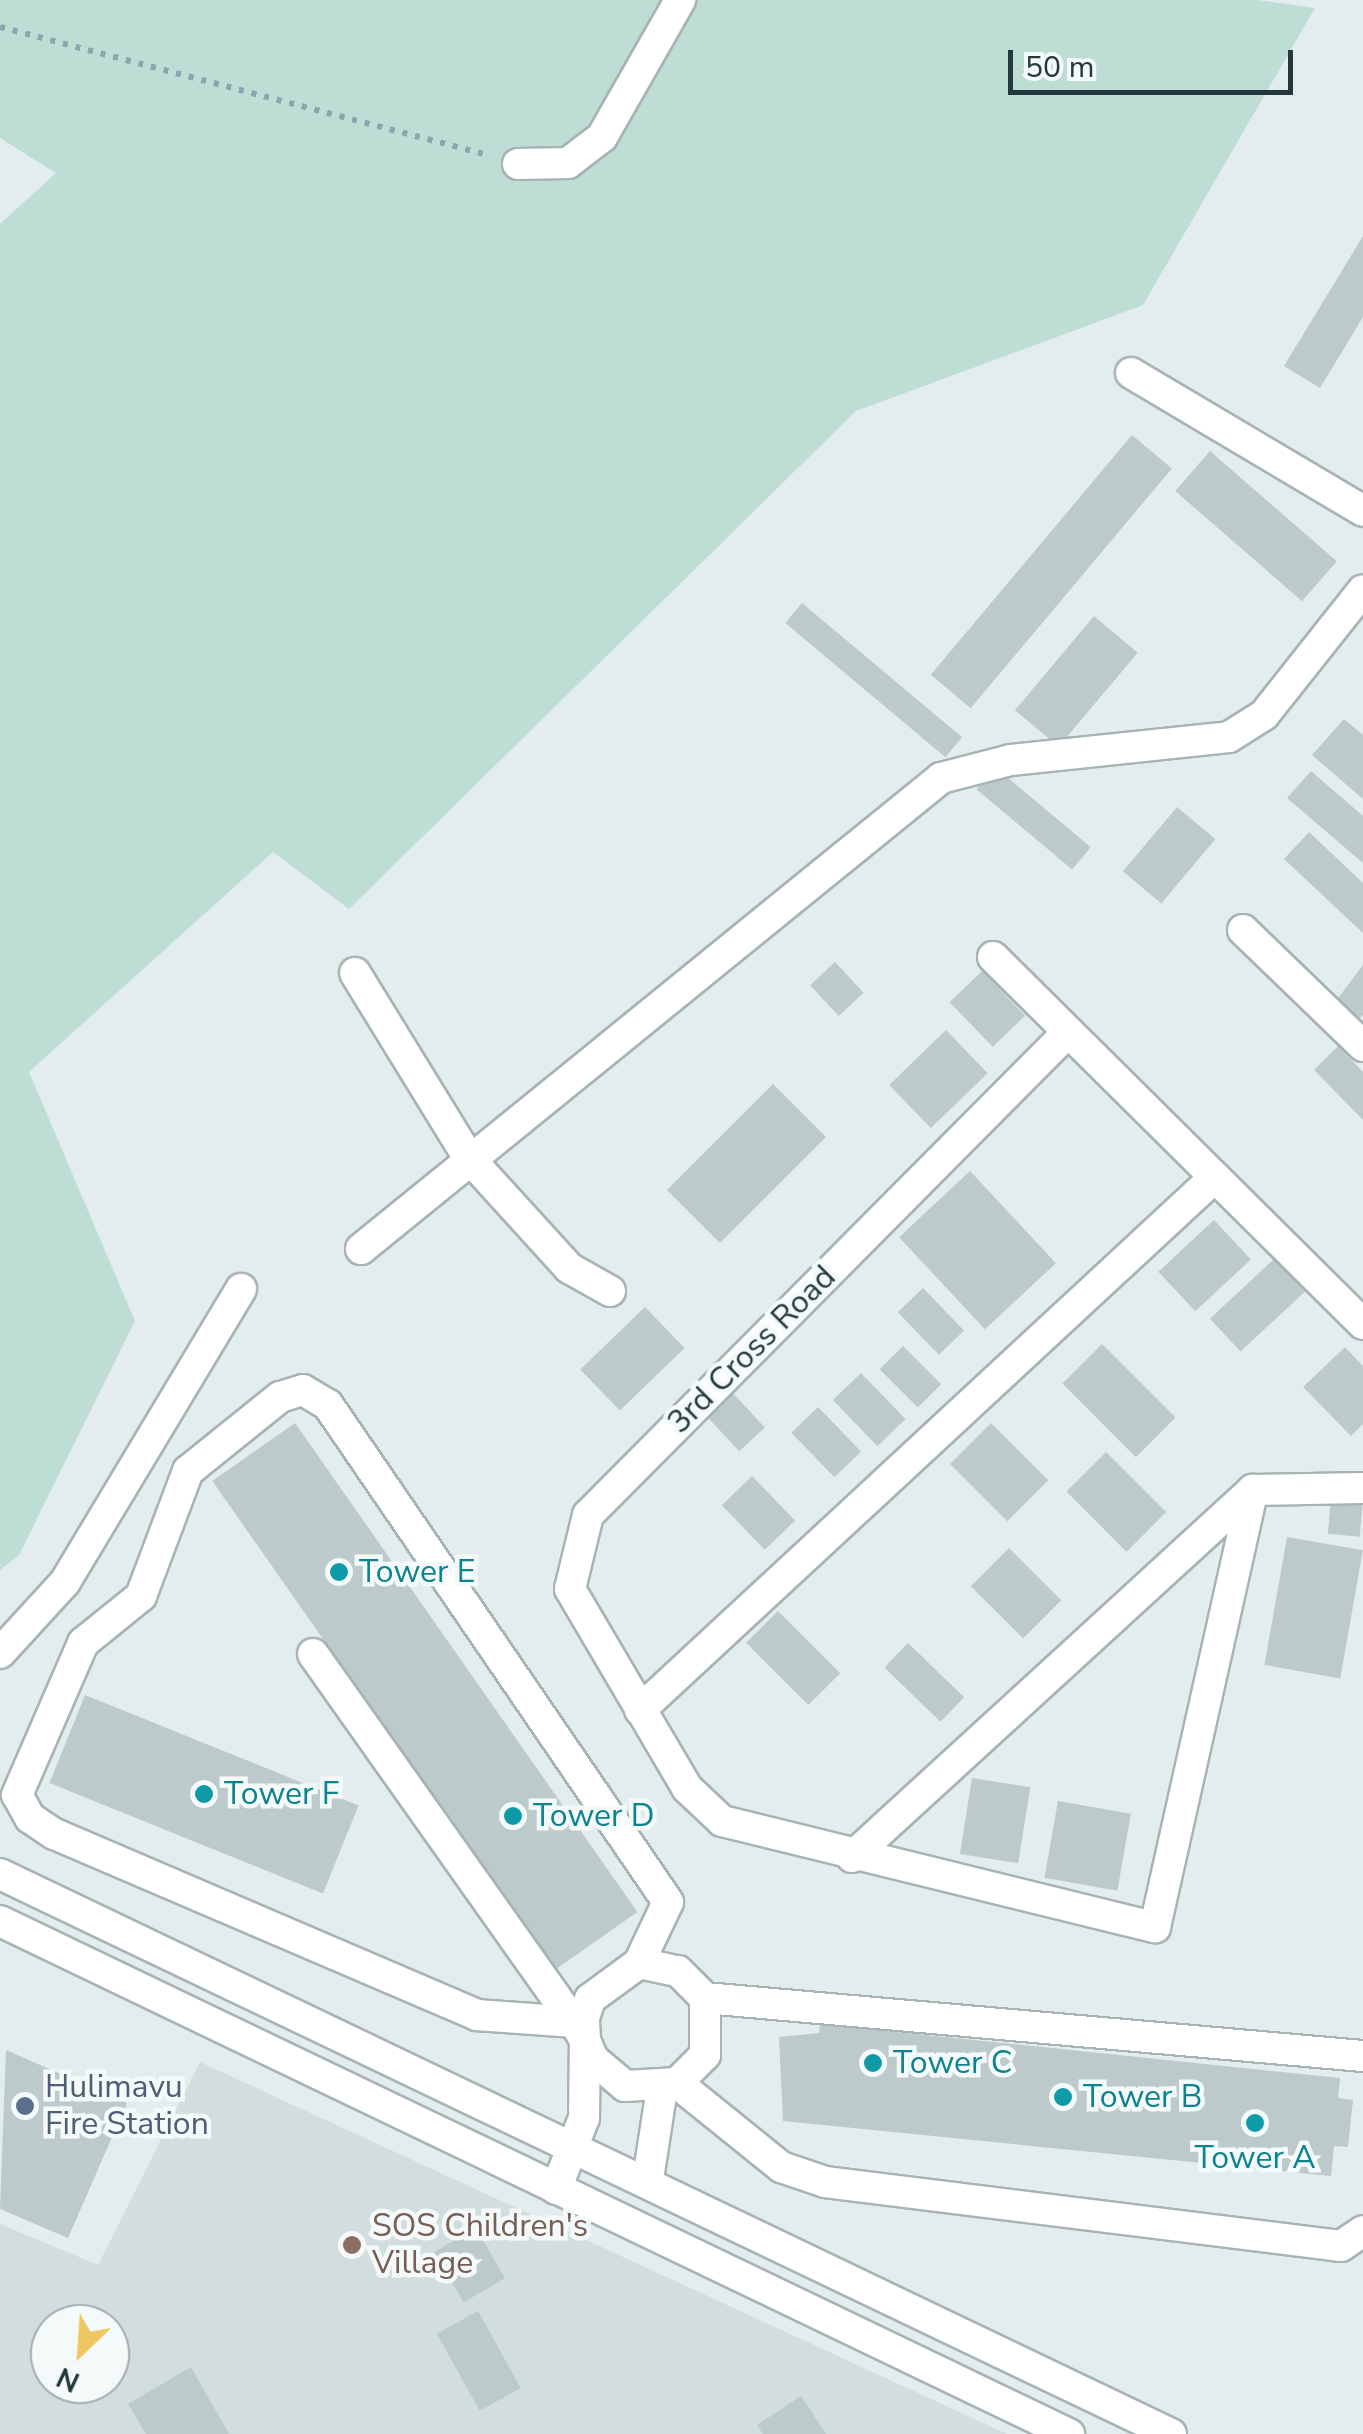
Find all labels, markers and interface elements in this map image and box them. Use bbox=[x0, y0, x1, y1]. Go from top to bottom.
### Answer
scale bar bbox=[1013, 30, 1298, 92]
text: 50 m bbox=[1025, 47, 1094, 88]
street label: 3rd Cross Road bbox=[660, 1258, 844, 1442]
place label: Tower E bbox=[359, 1553, 475, 1591]
marker: Tower E bbox=[328, 1561, 350, 1583]
place label: Tower F bbox=[224, 1775, 339, 1813]
marker: Tower F bbox=[193, 1783, 215, 1805]
place label: Tower D bbox=[533, 1797, 655, 1835]
marker: Tower D bbox=[502, 1805, 524, 1827]
place label: Tower C bbox=[893, 2044, 1012, 2082]
marker: Tower C bbox=[862, 2052, 884, 2074]
place label: Hulimavu Fire Station bbox=[45, 2069, 209, 2144]
place label: Tower B bbox=[1083, 2078, 1202, 2116]
marker: Tower B bbox=[1052, 2086, 1074, 2108]
marker: Hulimavu Fire Station bbox=[14, 2095, 36, 2117]
marker: Tower A bbox=[1244, 2112, 1266, 2134]
place label: Tower A bbox=[1194, 2139, 1316, 2177]
place label: SOS Children's Village bbox=[372, 2208, 588, 2283]
marker: SOS Children's Village bbox=[341, 2234, 363, 2256]
north arrow bbox=[30, 2304, 130, 2404]
text: N bbox=[51, 2358, 86, 2401]

